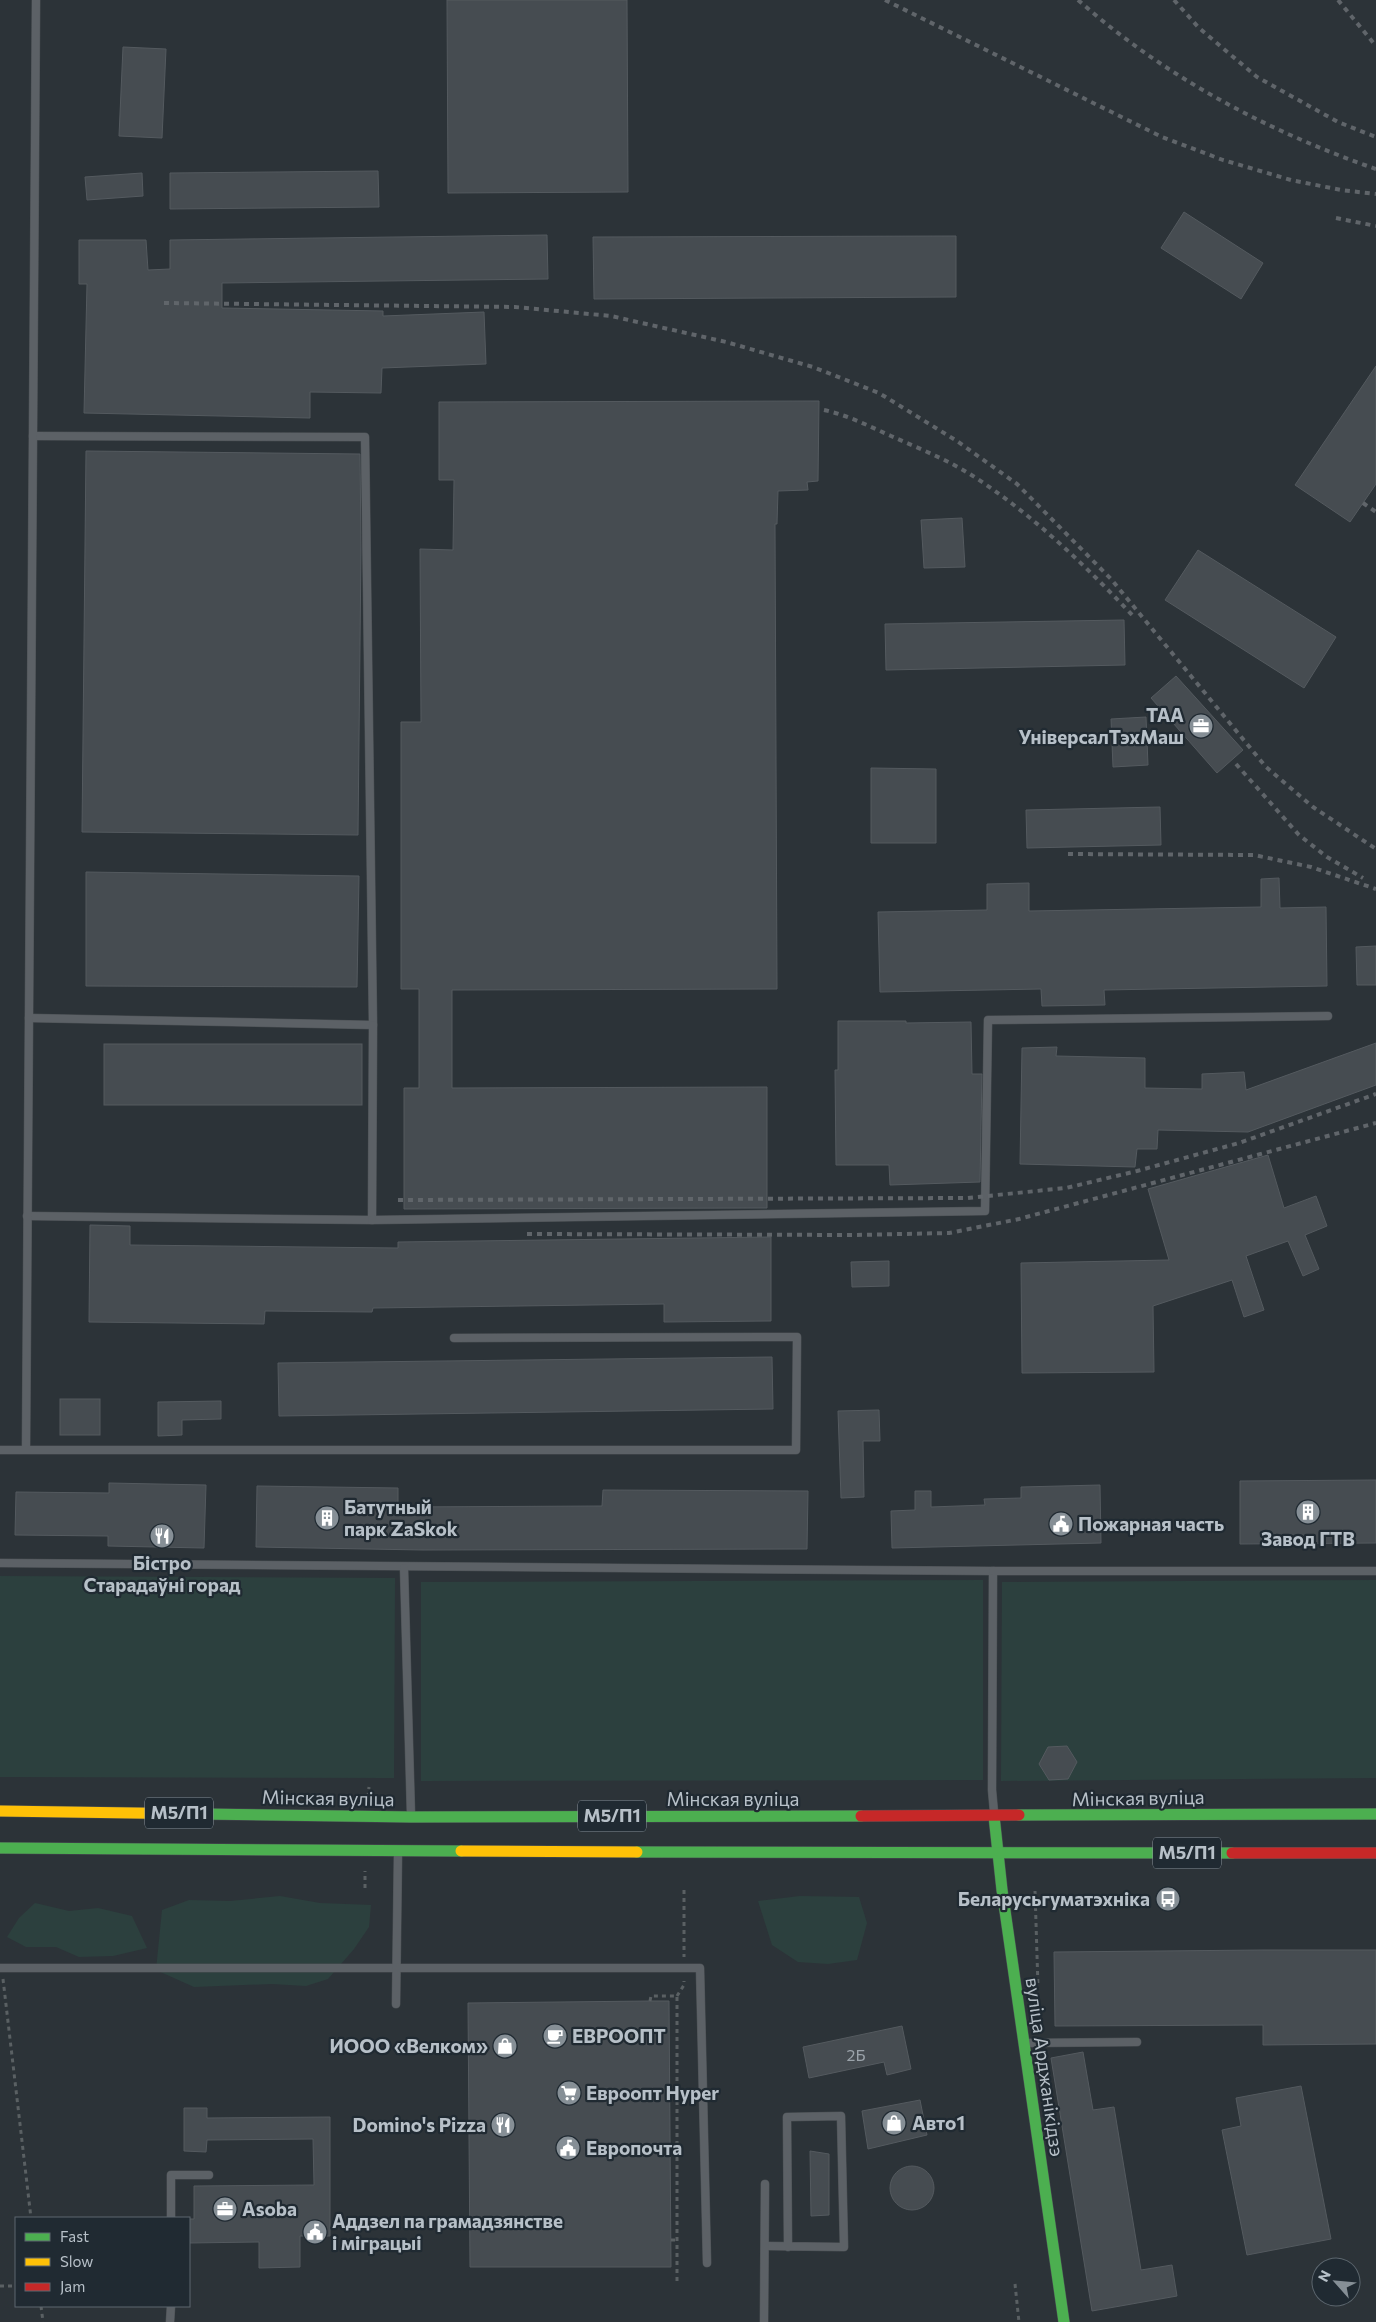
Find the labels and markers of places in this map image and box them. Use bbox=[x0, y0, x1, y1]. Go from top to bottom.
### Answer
place label: ТАА УніверсалТэхМаш bbox=[1019, 703, 1184, 748]
office icon: ТАА УніверсалТэхМаш bbox=[1188, 713, 1214, 739]
place label: Батутный парк ZaSkok bbox=[344, 1495, 458, 1540]
building icon: Завод ГТВ bbox=[1295, 1499, 1321, 1525]
building icon: Батутный парк ZaSkok bbox=[314, 1505, 340, 1531]
public building icon: Пожарная часть bbox=[1048, 1511, 1074, 1537]
place label: Пожарная часть bbox=[1078, 1512, 1224, 1535]
restaurant icon: Бістро Старадаўні горад bbox=[149, 1523, 175, 1549]
place label: Завод ГТВ bbox=[1261, 1527, 1355, 1550]
place label: Бістро Старадаўні горад bbox=[84, 1551, 241, 1596]
bus stop icon: Беларусьгуматэхніка bbox=[1155, 1886, 1181, 1912]
place label: Беларусьгуматэхніка bbox=[958, 1887, 1150, 1910]
cafe icon: ЕВРООПТ bbox=[542, 2023, 568, 2049]
place label: ЕВРООПТ bbox=[572, 2024, 666, 2047]
shop icon: ИООО «Велком» bbox=[492, 2033, 518, 2059]
place label: ИООО «Велком» bbox=[330, 2034, 488, 2057]
supermarket icon: Евроопт Hyper bbox=[556, 2080, 582, 2106]
place label: Евроопт Hyper bbox=[586, 2081, 719, 2104]
shop icon: Авто1 bbox=[881, 2110, 907, 2136]
place label: Авто1 bbox=[912, 2111, 965, 2134]
restaurant icon: Domino's Pizza bbox=[490, 2112, 516, 2138]
place label: Domino's Pizza bbox=[352, 2113, 486, 2136]
public building icon: Европочта bbox=[555, 2135, 581, 2161]
place label: Европочта bbox=[586, 2136, 682, 2159]
office icon: Asoba bbox=[212, 2196, 238, 2222]
place label: Asoba bbox=[242, 2197, 297, 2220]
place label: Аддзел па грамадзянстве і міграцыі bbox=[332, 2209, 563, 2254]
public building icon: Аддзел па грамадзянстве і міграцыі bbox=[302, 2219, 328, 2245]

